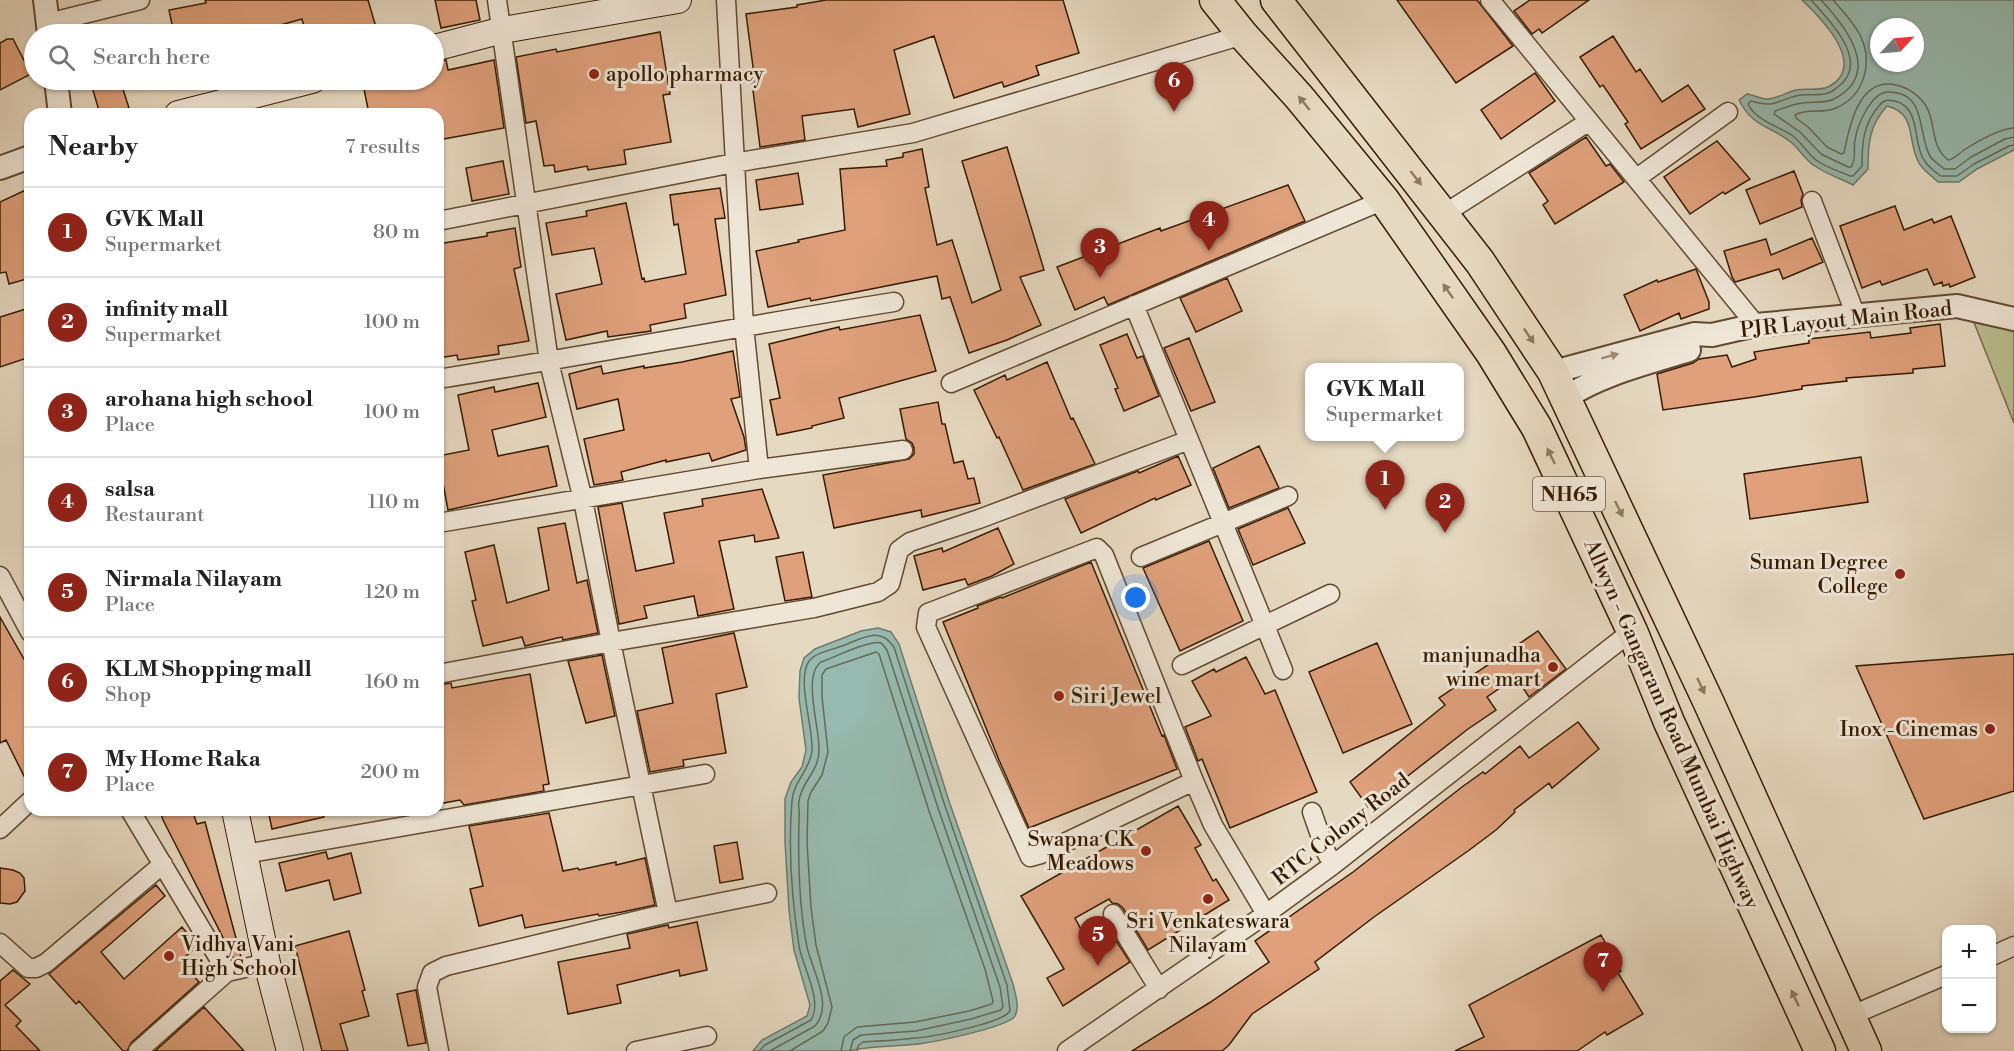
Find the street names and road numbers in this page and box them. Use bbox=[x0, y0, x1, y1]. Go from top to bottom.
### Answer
street label: PJR Layout Main Road bbox=[1739, 296, 1953, 344]
road number: NH65 bbox=[1533, 477, 1605, 511]
street label: Allwyn - Gangaram Road Mumbai Highway bbox=[1577, 535, 1765, 914]
street label: RTC Colony Road bbox=[1267, 768, 1416, 892]

